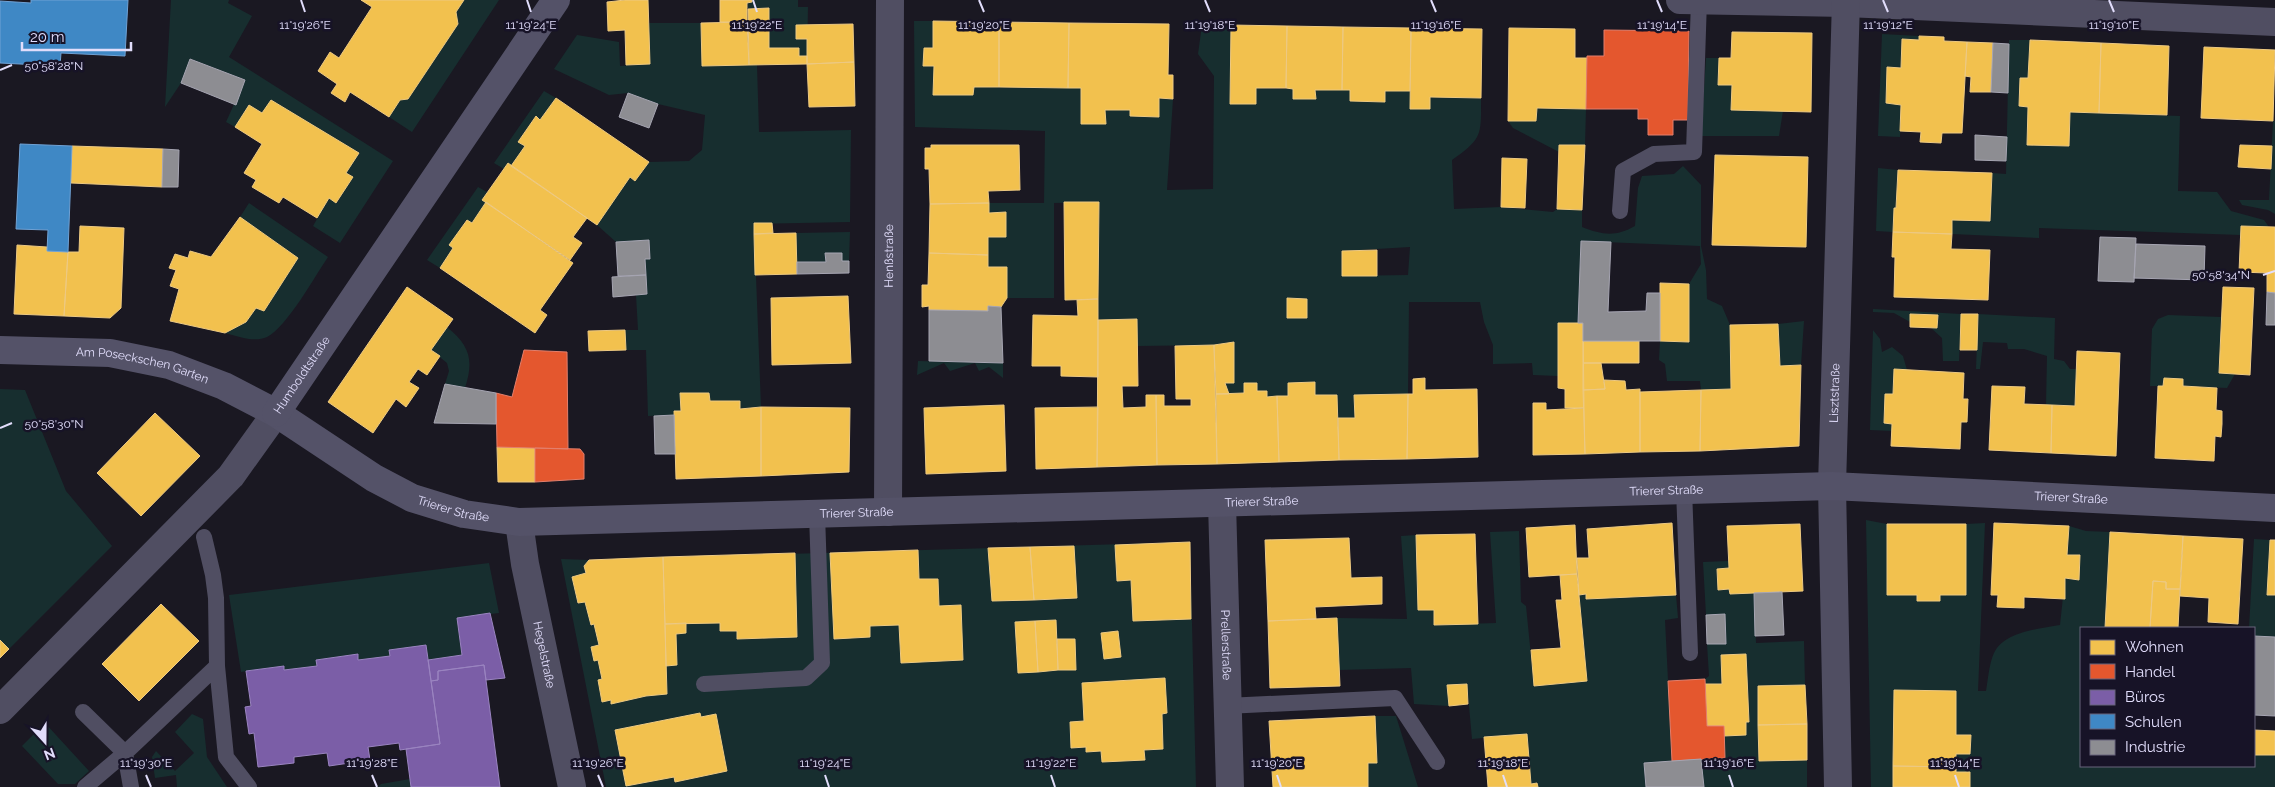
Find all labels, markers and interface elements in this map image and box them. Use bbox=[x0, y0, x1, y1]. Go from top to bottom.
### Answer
text: 11°19'26"E bbox=[279, 18, 331, 32]
text: 11°19'24"E bbox=[505, 18, 557, 32]
text: 11°19'22"E bbox=[732, 18, 782, 32]
text: 11°19'20"E bbox=[958, 18, 1010, 32]
text: 11°19'18"E bbox=[1185, 18, 1235, 32]
text: 11°19'16"E bbox=[1411, 18, 1461, 32]
text: 11°19'14"E bbox=[1637, 18, 1687, 32]
text: 11°19'12"E bbox=[1863, 18, 1913, 32]
text: 11°19'10"E bbox=[2089, 18, 2139, 32]
scale bar bbox=[22, 20, 131, 52]
text: 20 m bbox=[30, 28, 65, 46]
text: 50°58'28"N bbox=[25, 59, 83, 73]
street label: Henßstraße bbox=[882, 224, 896, 288]
text: 50°58'34"N bbox=[2192, 268, 2250, 282]
street label: Humboldtstraße bbox=[271, 334, 333, 416]
street label: Am Poseckschen Garten bbox=[76, 345, 211, 386]
street label: Lisztstraße bbox=[1827, 363, 1843, 423]
text: 50°58'30"N bbox=[24, 417, 84, 431]
street label: Trierer Straße bbox=[1629, 483, 1703, 499]
street label: Trierer Straße bbox=[2034, 489, 2108, 507]
street label: Trierer Straße bbox=[416, 493, 490, 525]
street label: Trierer Straße bbox=[1224, 494, 1299, 510]
street label: Trierer Straße bbox=[820, 505, 894, 521]
street label: Prellerstraße bbox=[1218, 609, 1234, 680]
street label: Hegelstraße bbox=[530, 620, 558, 689]
legend bbox=[2080, 627, 2255, 767]
text: Wohnen bbox=[2125, 638, 2184, 656]
text: Handel bbox=[2125, 663, 2176, 681]
text: Büros bbox=[2125, 688, 2165, 706]
text: Schulen bbox=[2125, 713, 2182, 731]
north arrow bbox=[20, 717, 70, 767]
text: Industrie bbox=[2125, 738, 2186, 756]
text: N bbox=[42, 745, 58, 764]
text: 11°19'30"E bbox=[120, 756, 172, 770]
text: 11°19'28"E bbox=[346, 756, 398, 770]
text: 11°19'26"E bbox=[572, 756, 624, 770]
text: 11°19'24"E bbox=[799, 756, 851, 770]
text: 11°19'22"E bbox=[1026, 756, 1076, 770]
text: 11°19'20"E bbox=[1251, 756, 1303, 770]
text: 11°19'18"E bbox=[1478, 756, 1528, 770]
text: 11°19'16"E bbox=[1704, 756, 1754, 770]
text: 11°19'14"E bbox=[1930, 756, 1980, 770]

